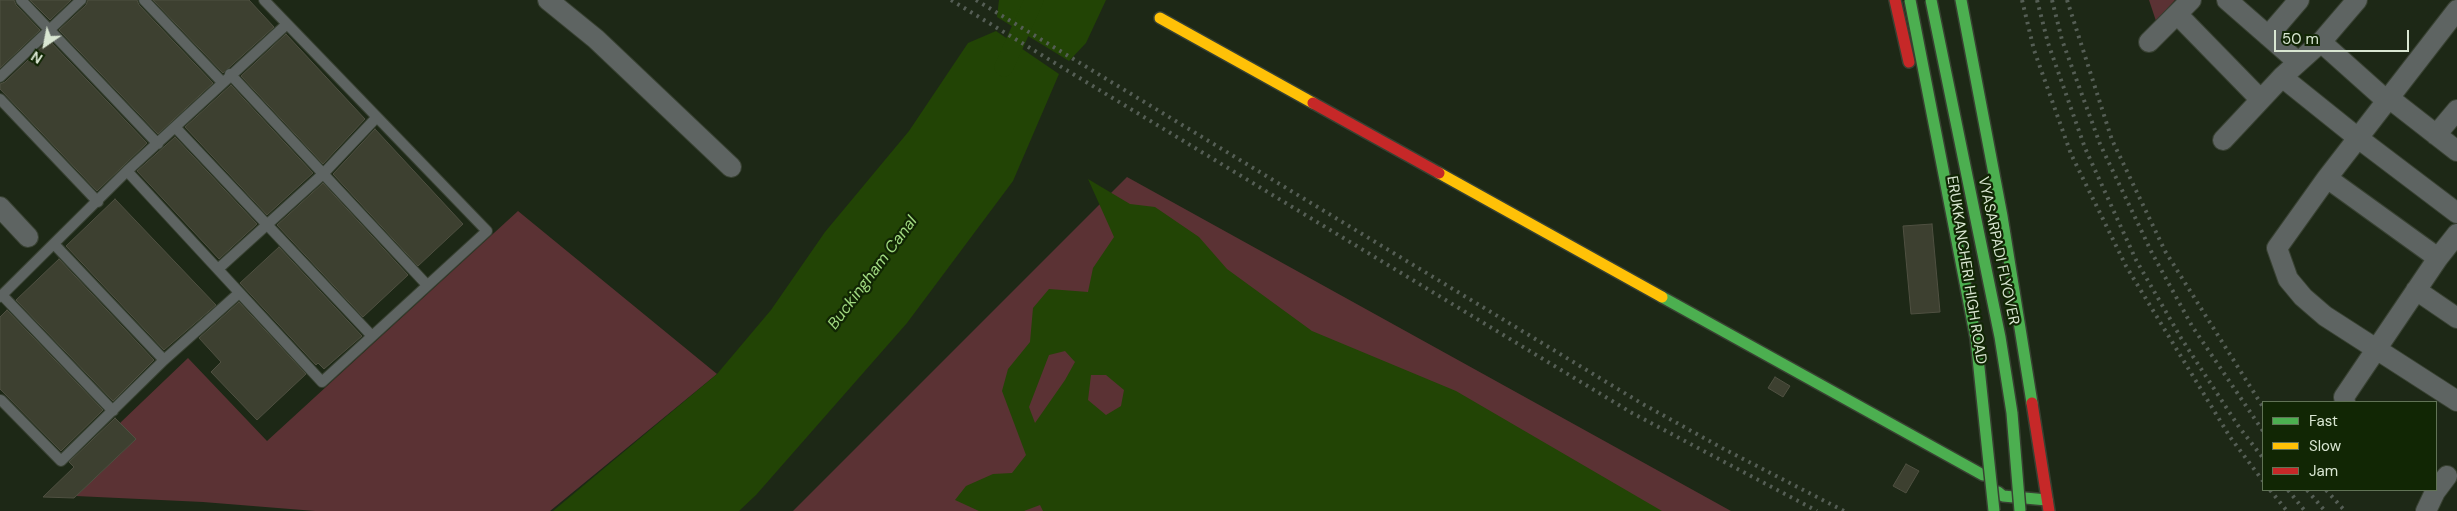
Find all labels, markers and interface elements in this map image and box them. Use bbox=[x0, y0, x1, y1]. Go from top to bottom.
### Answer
north arrow bbox=[20, 20, 70, 70]
scale bar bbox=[2277, 20, 2412, 52]
text: 50 m bbox=[2282, 29, 2319, 49]
text: N bbox=[28, 47, 46, 68]
street label: ERUKKANCHERI HIGH ROAD bbox=[1942, 175, 1990, 365]
street label: VYASARPADI FLYOVER bbox=[1973, 175, 2023, 327]
water label: Buckingham Canal bbox=[824, 213, 922, 333]
legend bbox=[2262, 401, 2437, 491]
text: Fast bbox=[2309, 411, 2338, 431]
text: Slow bbox=[2309, 436, 2341, 456]
text: Jam bbox=[2309, 461, 2338, 481]

